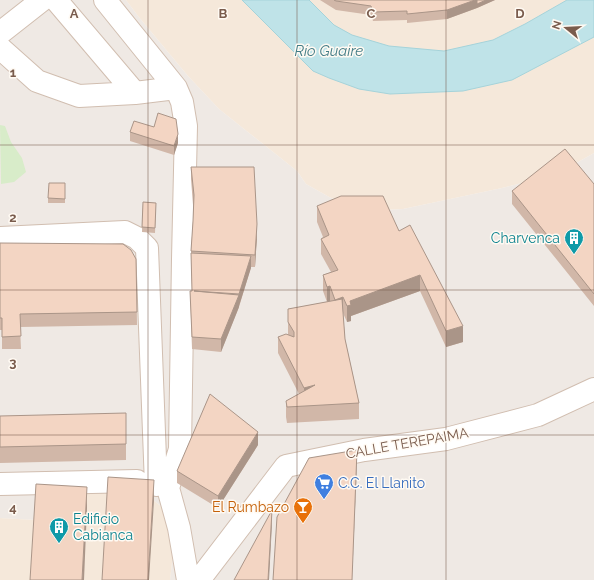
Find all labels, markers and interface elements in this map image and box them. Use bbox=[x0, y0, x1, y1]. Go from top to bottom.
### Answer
text: A bbox=[70, 6, 79, 21]
text: B bbox=[219, 6, 228, 21]
text: C bbox=[367, 6, 376, 21]
text: D bbox=[515, 6, 525, 21]
north arrow bbox=[546, 8, 586, 48]
text: N bbox=[549, 19, 564, 31]
water label: Río Guaire bbox=[295, 42, 363, 60]
text: 1 bbox=[10, 65, 17, 80]
text: 2 bbox=[9, 210, 17, 225]
building icon: Charvenca bbox=[563, 227, 585, 255]
place label: Charvenca bbox=[491, 230, 560, 246]
text: 3 bbox=[9, 355, 17, 370]
street label: CALLE TEREPAIMA bbox=[344, 424, 470, 462]
supermarket icon: C.C. El Llanito bbox=[313, 472, 335, 500]
place label: C.C. El Llanito bbox=[338, 475, 425, 491]
bar icon: El Rumbazo bbox=[292, 496, 314, 524]
place label: El Rumbazo bbox=[212, 499, 289, 515]
text: 4 bbox=[9, 500, 17, 515]
place label: Edificio Cabianca bbox=[73, 511, 133, 543]
building icon: Edificio Cabianca bbox=[48, 516, 70, 544]

